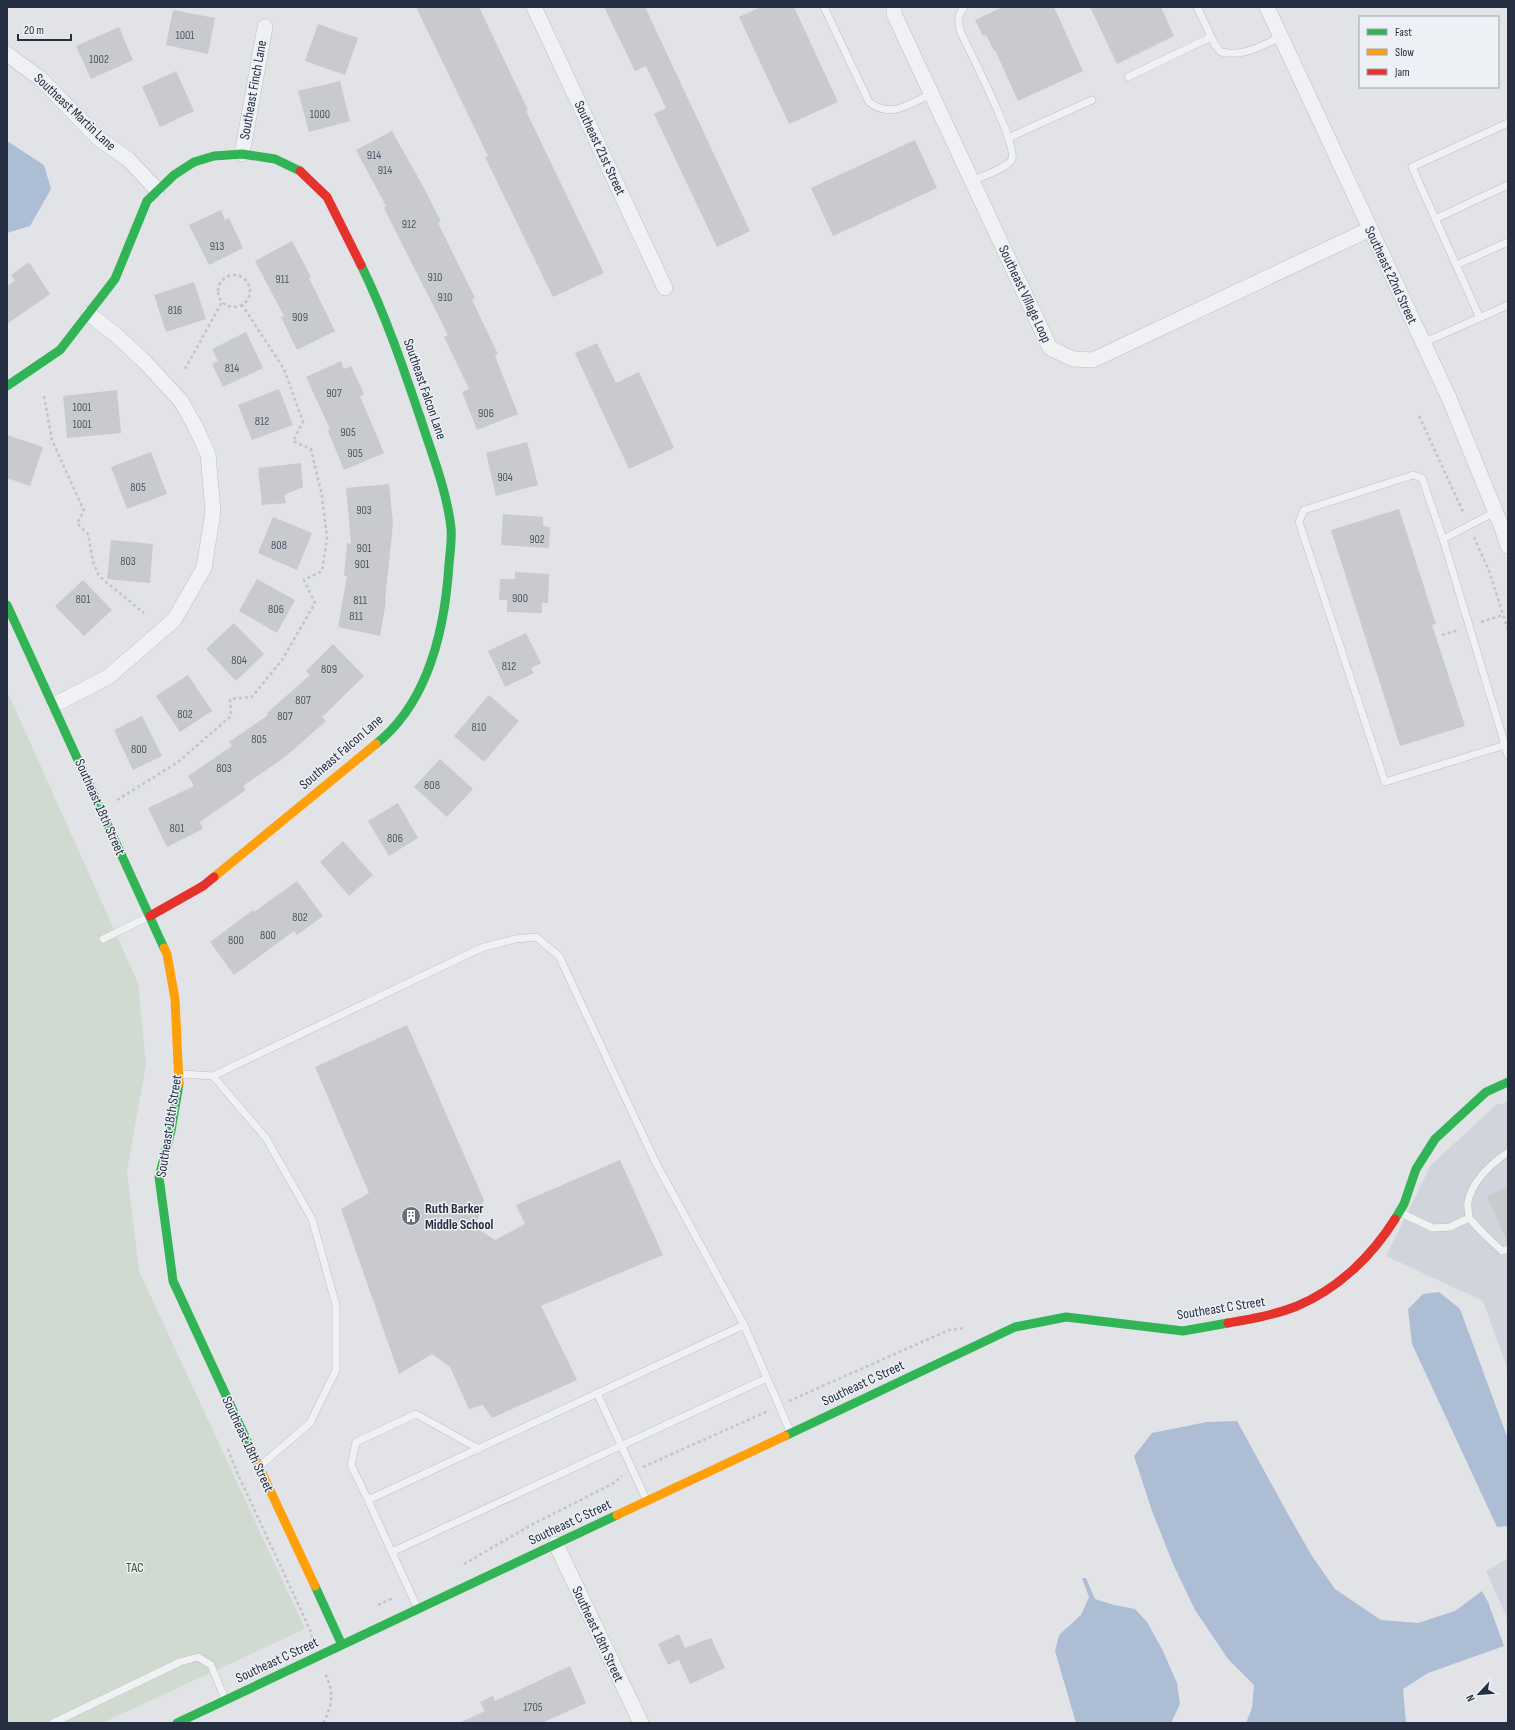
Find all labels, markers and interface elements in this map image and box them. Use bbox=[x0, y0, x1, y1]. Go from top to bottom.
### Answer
scale bar bbox=[18, 16, 71, 42]
legend bbox=[1359, 16, 1499, 88]
text: 20 m bbox=[24, 23, 44, 38]
text: Fast bbox=[1395, 25, 1412, 40]
house number: 1001 bbox=[175, 28, 195, 43]
street label: Southeast Finch Lane bbox=[236, 39, 270, 141]
text: Slow bbox=[1395, 45, 1414, 60]
house number: 1002 bbox=[89, 52, 109, 67]
text: Jam bbox=[1394, 65, 1410, 80]
street label: Southeast Martin Lane bbox=[31, 70, 119, 154]
street label: Southeast 21st Street bbox=[571, 98, 629, 198]
house number: 1000 bbox=[310, 107, 330, 122]
house number: 914 bbox=[367, 148, 381, 163]
house number: 914 bbox=[378, 163, 392, 178]
house number: 912 bbox=[402, 217, 416, 232]
street label: Southeast 22nd Street bbox=[1361, 224, 1421, 326]
house number: 913 bbox=[210, 239, 224, 254]
street label: Southeast Village Loop bbox=[995, 242, 1055, 346]
house number: 910 bbox=[428, 270, 442, 285]
house number: 911 bbox=[275, 272, 290, 287]
house number: 910 bbox=[438, 290, 452, 305]
house number: 816 bbox=[168, 303, 182, 318]
house number: 909 bbox=[292, 310, 308, 325]
street label: Southeast Falcon Lane bbox=[400, 336, 450, 442]
house number: 814 bbox=[225, 361, 239, 376]
house number: 907 bbox=[326, 386, 342, 401]
house number: 1001 bbox=[72, 400, 92, 415]
house number: 906 bbox=[478, 406, 494, 421]
house number: 812 bbox=[255, 414, 269, 429]
house number: 1001 bbox=[72, 417, 92, 432]
house number: 905 bbox=[340, 425, 356, 440]
house number: 905 bbox=[347, 446, 363, 461]
house number: 904 bbox=[497, 470, 513, 485]
house number: 805 bbox=[130, 480, 146, 495]
house number: 903 bbox=[356, 503, 372, 518]
house number: 902 bbox=[529, 532, 545, 547]
house number: 808 bbox=[271, 538, 287, 553]
house number: 901 bbox=[357, 541, 372, 556]
house number: 803 bbox=[120, 554, 136, 569]
house number: 901 bbox=[355, 557, 370, 572]
house number: 900 bbox=[512, 591, 528, 606]
house number: 801 bbox=[76, 592, 91, 607]
house number: 811 bbox=[353, 593, 368, 608]
house number: 806 bbox=[268, 602, 284, 617]
house number: 811 bbox=[349, 609, 364, 624]
house number: 804 bbox=[231, 653, 247, 668]
house number: 812 bbox=[502, 659, 516, 674]
house number: 809 bbox=[321, 662, 337, 677]
house number: 807 bbox=[295, 693, 311, 708]
house number: 802 bbox=[177, 707, 193, 722]
house number: 807 bbox=[277, 709, 293, 724]
street label: Southeast Falcon Lane bbox=[296, 711, 386, 793]
house number: 810 bbox=[472, 720, 486, 735]
house number: 805 bbox=[251, 732, 267, 747]
house number: 800 bbox=[131, 742, 147, 757]
street label: Southeast 18th Street bbox=[71, 756, 129, 858]
house number: 803 bbox=[216, 761, 232, 776]
house number: 808 bbox=[424, 778, 440, 793]
house number: 801 bbox=[170, 821, 185, 836]
house number: 806 bbox=[387, 831, 403, 846]
house number: 802 bbox=[292, 910, 308, 925]
house number: 800 bbox=[260, 928, 276, 943]
house number: 800 bbox=[228, 933, 244, 948]
street label: Southeast 18th Street bbox=[153, 1074, 185, 1178]
place label: Ruth Barker Middle School bbox=[425, 1200, 494, 1233]
building icon: Ruth Barker Middle School bbox=[400, 1205, 422, 1227]
street label: Southeast C Street bbox=[1176, 1293, 1266, 1323]
street label: Southeast C Street bbox=[819, 1356, 907, 1410]
street label: Southeast 18th Street bbox=[218, 1393, 278, 1495]
street label: Southeast C Street bbox=[526, 1495, 614, 1549]
park label: TAC bbox=[126, 1559, 144, 1576]
street label: Southeast 18th Street bbox=[568, 1583, 628, 1685]
street label: Southeast C Street bbox=[233, 1633, 321, 1687]
north arrow bbox=[1459, 1674, 1499, 1714]
text: N bbox=[1463, 1693, 1478, 1704]
house number: 1705 bbox=[523, 1700, 543, 1715]

